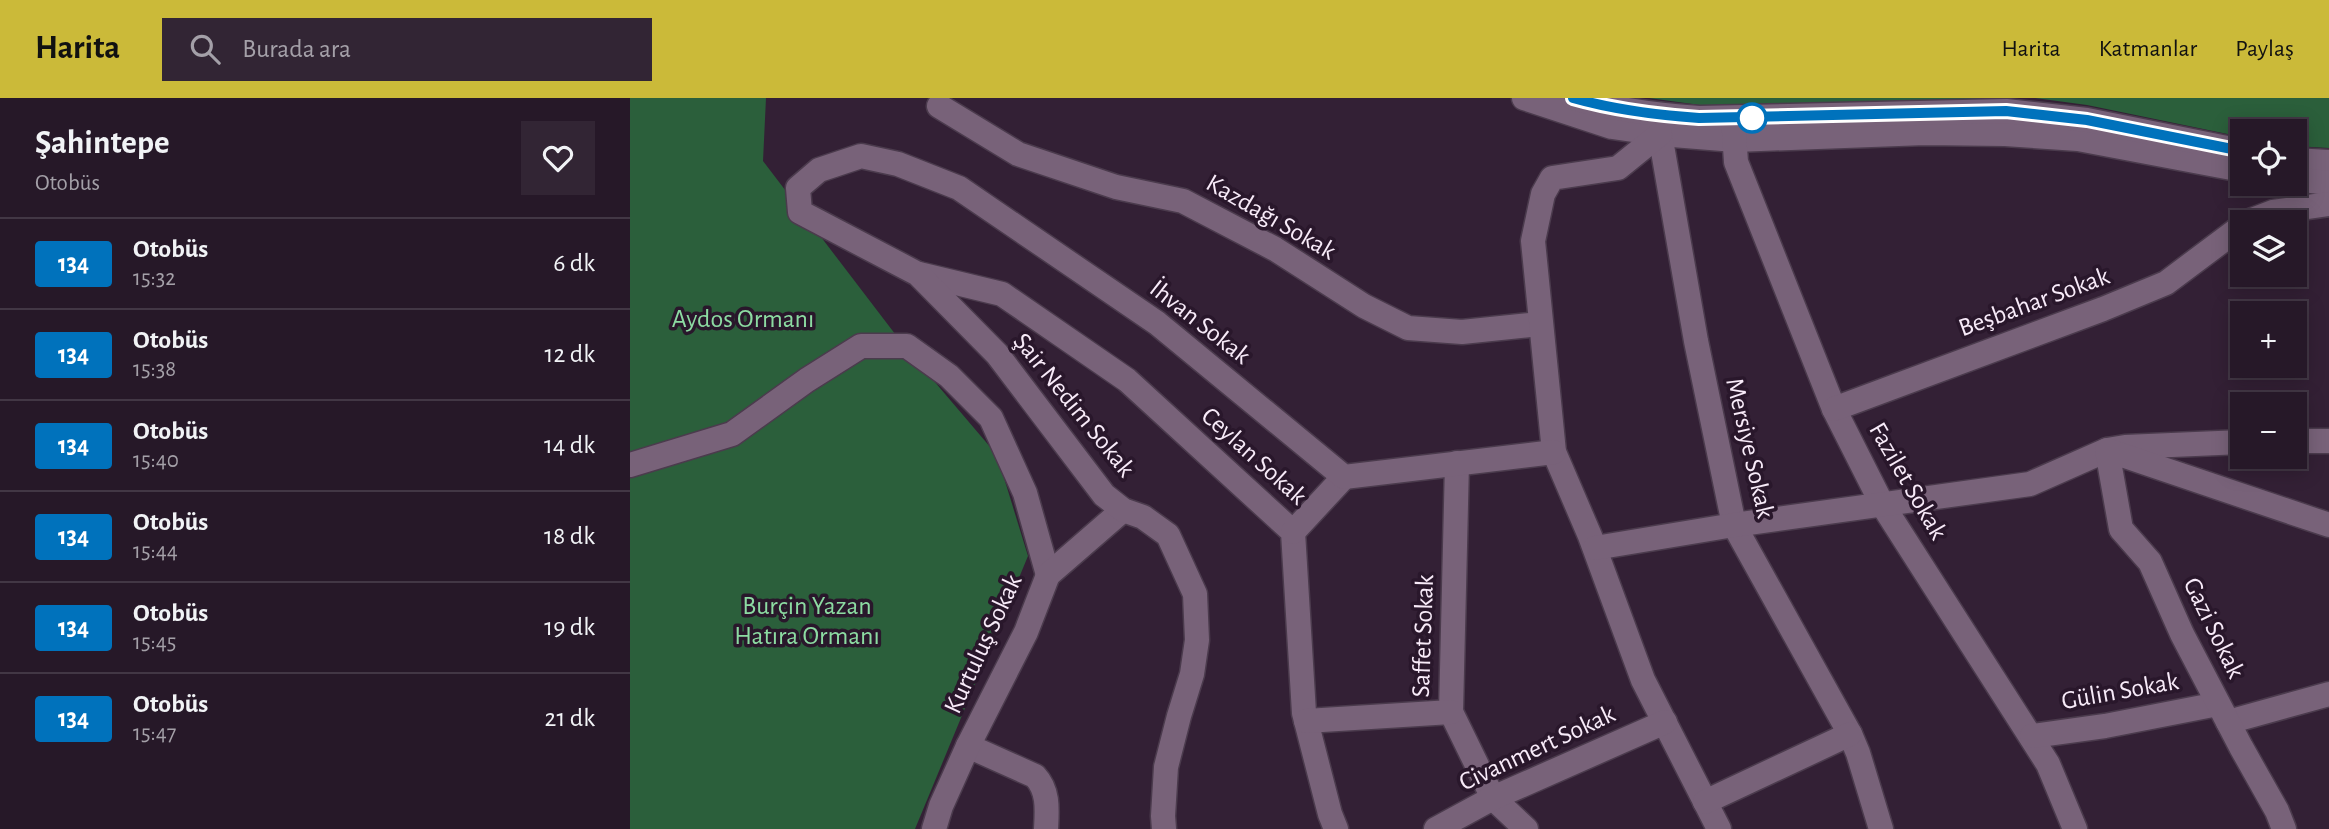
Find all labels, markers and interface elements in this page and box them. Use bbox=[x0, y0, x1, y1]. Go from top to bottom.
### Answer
search box bbox=[162, 18, 652, 81]
icon: search bbox=[186, 30, 224, 68]
text: Harita bbox=[35, 32, 120, 65]
text: Burada ara bbox=[242, 36, 351, 62]
text: Harita bbox=[2002, 37, 2061, 61]
text: Katmanlar bbox=[2099, 37, 2197, 61]
text: Paylaş bbox=[2235, 37, 2294, 61]
unlabelled marker bbox=[1737, 103, 1767, 133]
map controls bbox=[2230, 119, 2307, 469]
button: locate bbox=[2230, 119, 2307, 196]
button: heart bbox=[521, 121, 595, 195]
text: Şahintepe bbox=[35, 127, 170, 160]
street label: Kazdağı Sokak bbox=[1202, 170, 1340, 265]
text: Otobüs bbox=[35, 172, 100, 195]
button: layers bbox=[2230, 210, 2307, 287]
text: Otobüs bbox=[133, 236, 208, 262]
text: 6 dk bbox=[553, 250, 595, 276]
text: 134 bbox=[58, 252, 89, 276]
street label: Beşbahar Sokak bbox=[1955, 263, 2113, 341]
text: 15:32 bbox=[133, 267, 176, 290]
street label: İhvan Sokak bbox=[1145, 274, 1256, 369]
button: + bbox=[2230, 301, 2307, 378]
park label: Aydos Ormanı bbox=[672, 306, 814, 332]
text: Otobüs bbox=[133, 327, 208, 353]
street label: Şair Nedim Sokak bbox=[1008, 328, 1140, 482]
text: 12 dk bbox=[545, 341, 595, 367]
text: 134 bbox=[58, 343, 89, 367]
text: 15:38 bbox=[133, 358, 176, 381]
street label: Mersiye Sokak bbox=[1721, 375, 1779, 521]
button: − bbox=[2230, 392, 2307, 469]
street label: Ceylan Sokak bbox=[1196, 402, 1312, 510]
text: Otobüs bbox=[133, 418, 208, 444]
street label: Fazilet Sokak bbox=[1864, 418, 1952, 544]
text: 14 dk bbox=[544, 432, 595, 458]
text: 134 bbox=[58, 434, 89, 458]
text: 15:40 bbox=[133, 449, 179, 472]
text: Otobüs bbox=[133, 509, 208, 535]
text: 18 dk bbox=[544, 523, 595, 549]
text: 134 bbox=[58, 525, 89, 549]
text: 15:44 bbox=[133, 540, 178, 563]
street label: Kurtuluş Sokak bbox=[940, 570, 1027, 718]
street label: Saffet Sokak bbox=[1408, 574, 1438, 698]
street label: Gazi Sokak bbox=[2179, 574, 2249, 683]
park label: Burçin Yazan Hatıra Ormanı bbox=[734, 593, 880, 649]
text: Otobüs bbox=[133, 600, 208, 626]
text: 19 dk bbox=[544, 614, 595, 640]
text: 134 bbox=[58, 616, 89, 640]
text: 15:45 bbox=[133, 631, 176, 654]
street label: Gülin Sokak bbox=[2059, 668, 2181, 714]
text: Otobüs bbox=[133, 691, 208, 717]
street label: Civanmert Sokak bbox=[1455, 700, 1619, 795]
text: 21 dk bbox=[545, 705, 595, 731]
text: 134 bbox=[58, 707, 89, 731]
text: 15:47 bbox=[133, 722, 176, 745]

